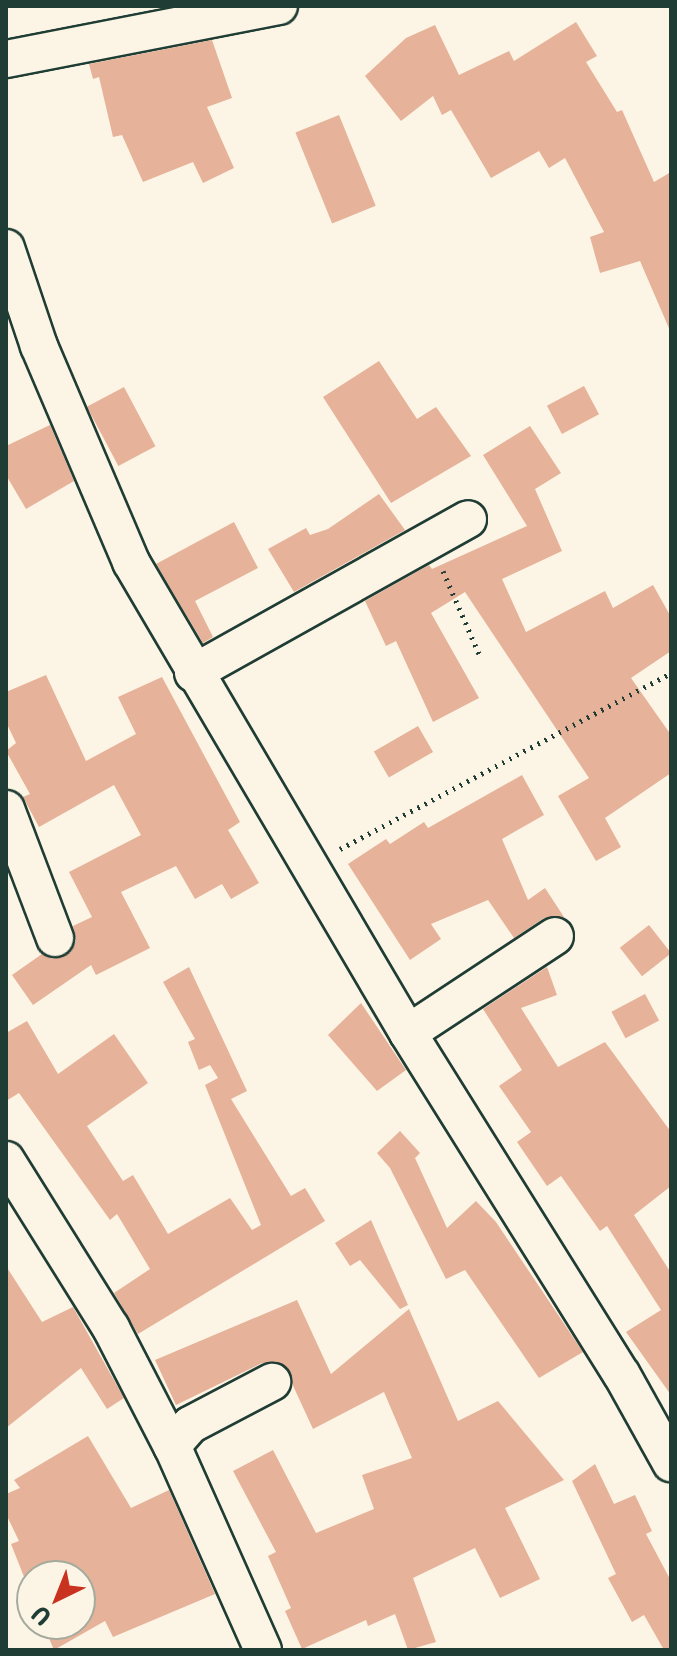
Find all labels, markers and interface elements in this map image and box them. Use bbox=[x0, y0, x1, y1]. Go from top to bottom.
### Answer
north arrow bbox=[16, 1560, 96, 1640]
text: U bbox=[23, 1599, 58, 1634]

